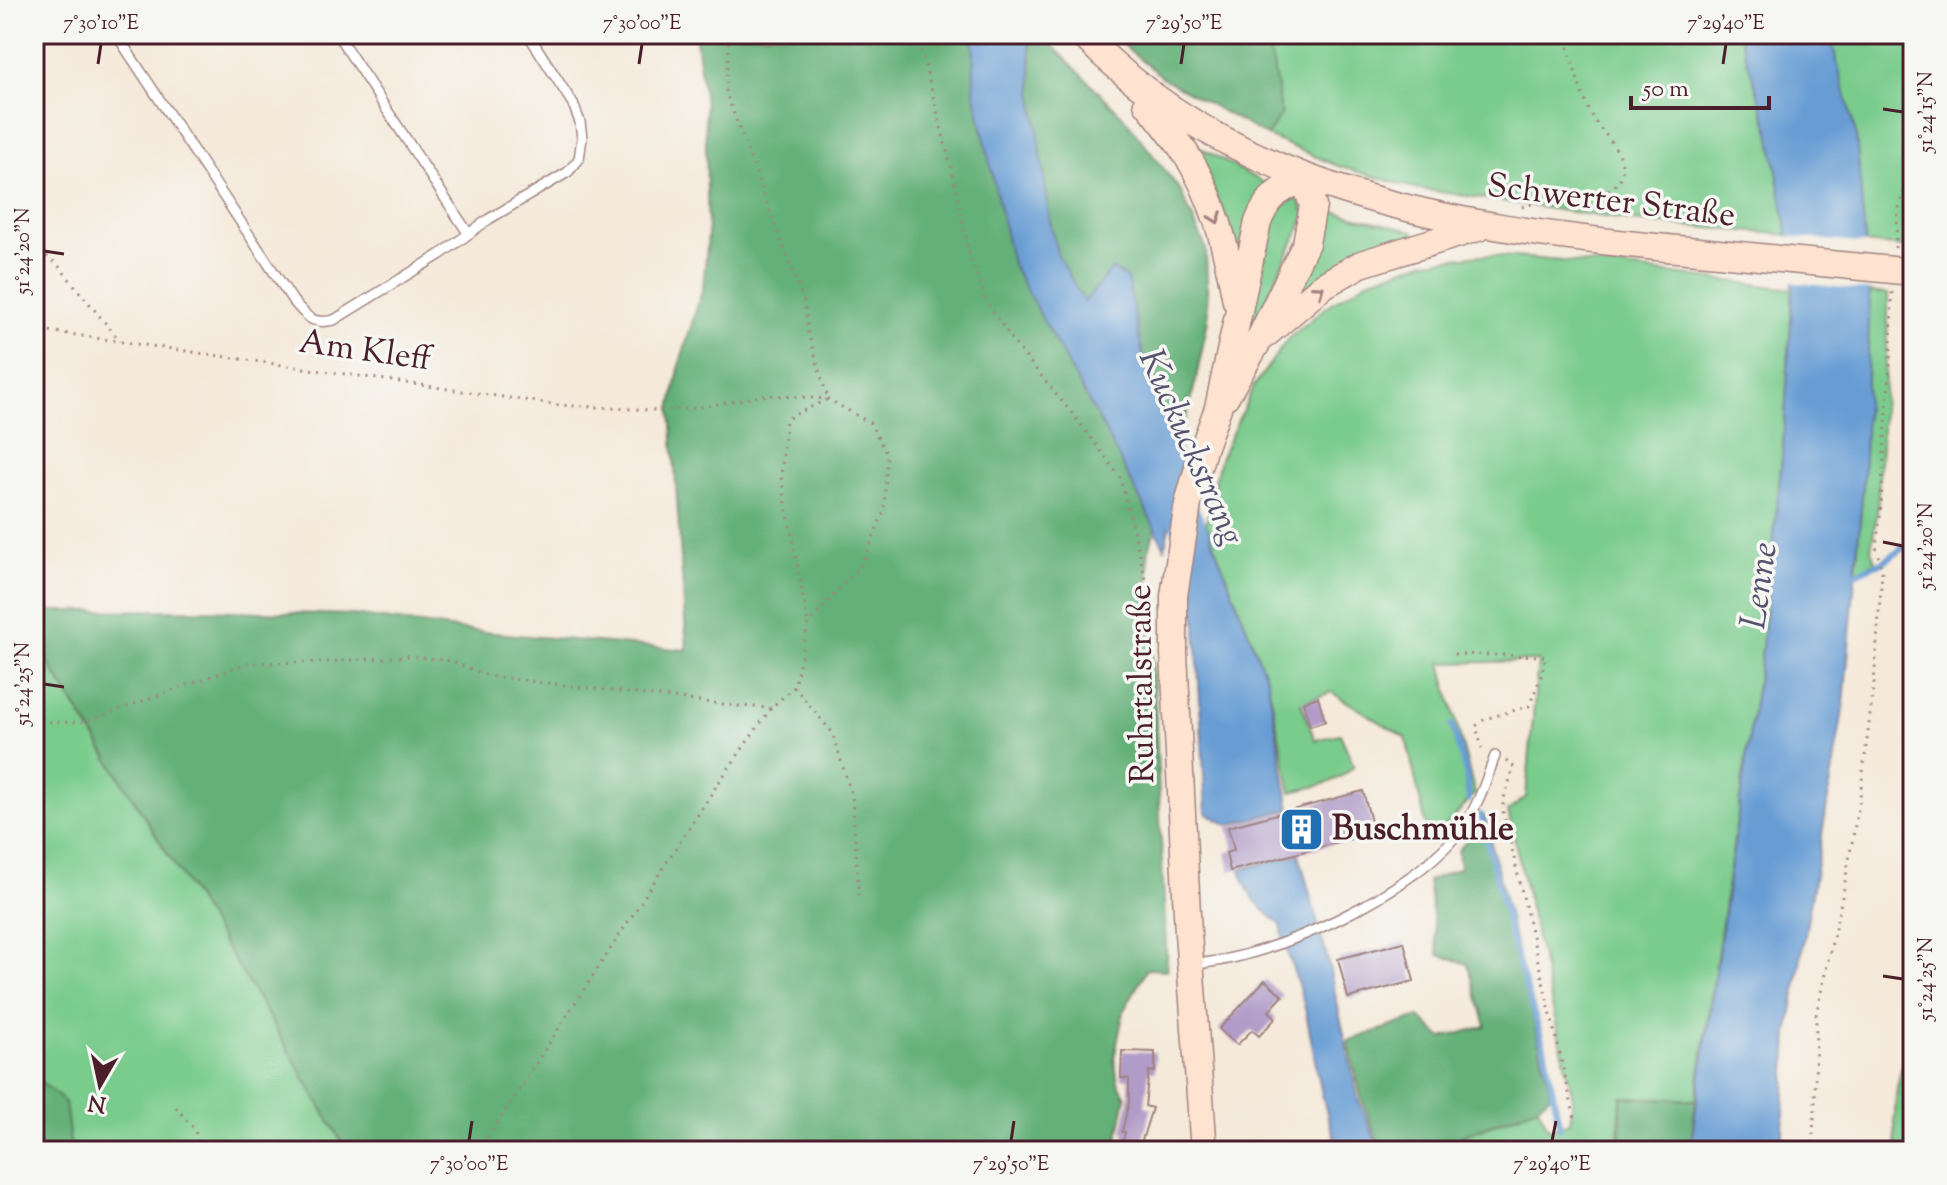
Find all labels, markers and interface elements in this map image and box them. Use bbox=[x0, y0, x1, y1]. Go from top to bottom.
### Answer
text: 7°30'10"E bbox=[63, 10, 139, 39]
text: 7°30'00"E bbox=[603, 10, 681, 39]
text: 7°29'50"E bbox=[1146, 10, 1222, 39]
text: 7°29'40"E bbox=[1687, 10, 1765, 39]
scale bar bbox=[1631, 60, 1769, 110]
text: 51°24'15"N bbox=[1913, 71, 1942, 154]
text: 50 m bbox=[1641, 73, 1689, 107]
street label: Schwerter Straße bbox=[1484, 162, 1738, 242]
text: 51°24'20"N bbox=[10, 208, 39, 295]
one-way arrow bbox=[1207, 210, 1223, 224]
one-way arrow bbox=[1310, 285, 1324, 300]
street label: Am Kleff bbox=[296, 318, 436, 386]
water label: Kuckuckstrang bbox=[1123, 341, 1257, 555]
text: 51°24'20"N bbox=[1913, 503, 1942, 590]
water label: Lenne bbox=[1729, 539, 1793, 633]
street label: Ruhrtalstraße bbox=[1117, 584, 1169, 784]
text: 51°24'25"N bbox=[10, 642, 39, 727]
building icon: Buschmühle bbox=[1277, 806, 1325, 854]
place label: Buschmühle bbox=[1332, 806, 1514, 855]
text: 51°24'25"N bbox=[1913, 937, 1942, 1022]
north arrow bbox=[60, 1045, 140, 1125]
text: N bbox=[86, 1085, 109, 1119]
text: 7°30'00"E bbox=[430, 1151, 508, 1180]
text: 7°29'50"E bbox=[973, 1151, 1049, 1180]
text: 7°29'40"E bbox=[1513, 1151, 1591, 1180]

